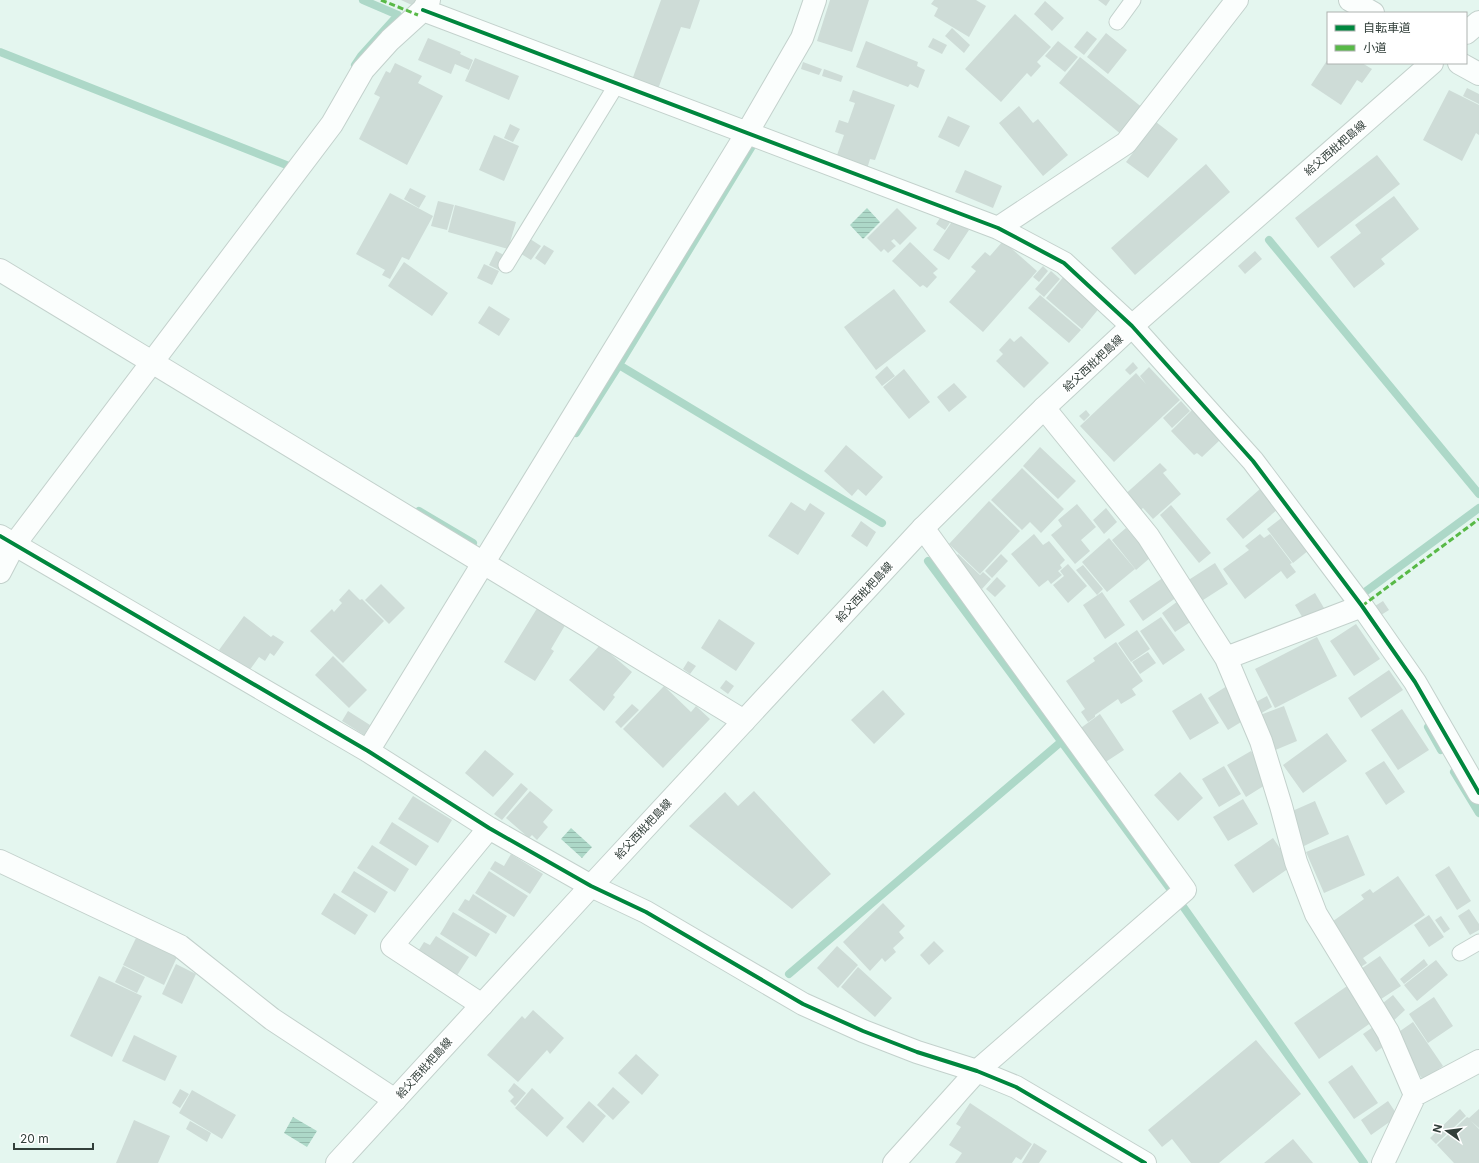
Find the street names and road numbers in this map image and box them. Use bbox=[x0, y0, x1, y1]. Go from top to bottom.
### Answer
street label: 給父西枇杷島線 bbox=[1301, 117, 1369, 179]
street label: 給父西枇杷島線 bbox=[1060, 332, 1126, 394]
street label: 給父西枇杷島線 bbox=[833, 559, 895, 625]
street label: 給父西枇杷島線 bbox=[612, 796, 674, 862]
street label: 給父西枇杷島線 bbox=[393, 1035, 455, 1101]

